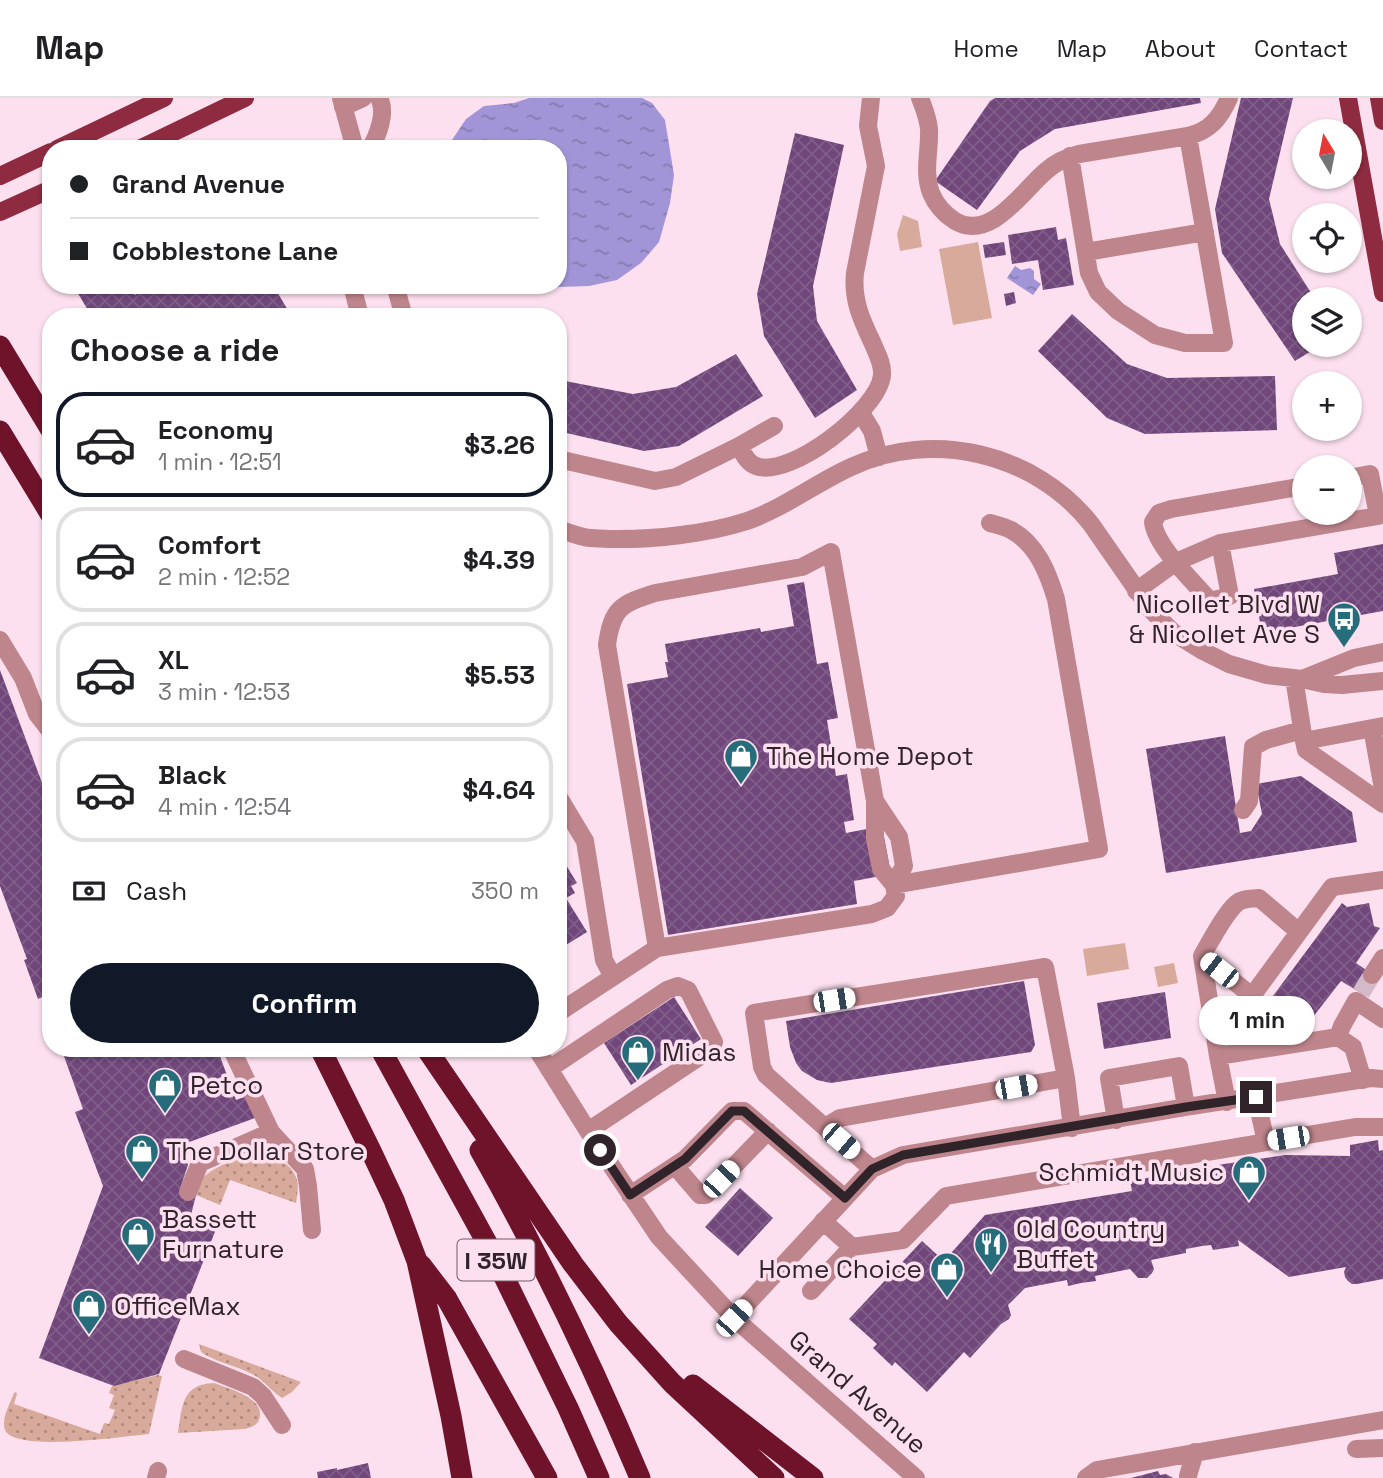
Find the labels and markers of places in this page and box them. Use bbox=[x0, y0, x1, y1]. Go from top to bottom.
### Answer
place label: Nicollet Blvd W & Nicollet Ave S bbox=[1129, 587, 1320, 651]
bus stop icon: Nicollet Blvd W & Nicollet Ave S bbox=[1325, 600, 1363, 649]
shop icon: The Home Depot bbox=[722, 737, 760, 786]
place label: The Home Depot bbox=[766, 739, 974, 773]
shop icon: Midas bbox=[619, 1033, 657, 1082]
place label: Midas bbox=[662, 1035, 736, 1069]
shop icon: Petco bbox=[146, 1066, 184, 1115]
place label: Petco bbox=[190, 1068, 263, 1102]
shop icon: The Dollar Store bbox=[123, 1132, 161, 1181]
place label: The Dollar Store bbox=[166, 1134, 365, 1168]
shop icon: Schmidt Music bbox=[1230, 1153, 1268, 1202]
place label: Schmidt Music bbox=[1038, 1155, 1224, 1189]
place label: Bassett Furnature bbox=[162, 1202, 284, 1266]
place label: Old Country Buffet bbox=[1016, 1212, 1165, 1276]
shop icon: Bassett Furnature bbox=[119, 1215, 157, 1264]
restaurant icon: Old Country Buffet bbox=[972, 1225, 1010, 1274]
shop icon: Home Choice bbox=[928, 1250, 966, 1299]
place label: Home Choice bbox=[758, 1252, 922, 1286]
shop icon: OfficeMax bbox=[70, 1287, 108, 1336]
place label: OfficeMax bbox=[114, 1289, 241, 1323]

